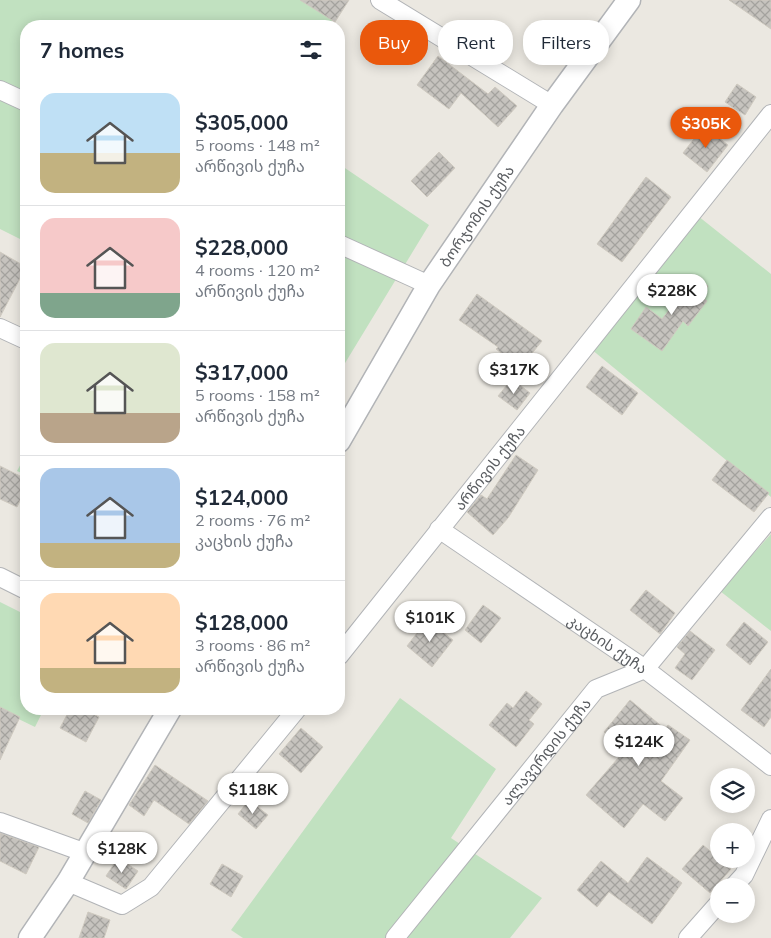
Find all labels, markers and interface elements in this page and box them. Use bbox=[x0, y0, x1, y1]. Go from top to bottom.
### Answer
chip: Buy bbox=[360, 20, 428, 65]
chip: Rent bbox=[438, 20, 513, 65]
chip: Filters bbox=[523, 20, 609, 65]
icon: filters bbox=[297, 36, 325, 64]
text: 7 homes bbox=[40, 37, 124, 63]
pin: $305K bbox=[671, 106, 741, 149]
text: $305,000 bbox=[195, 109, 288, 135]
icon: home bbox=[80, 113, 140, 173]
text: $305K bbox=[681, 113, 731, 133]
text: 5 rooms · 148 m² bbox=[195, 135, 320, 155]
text: არწივის ქუჩა bbox=[195, 156, 305, 176]
street label: ბორჯომის ქუჩა bbox=[435, 161, 518, 270]
text: $228,000 bbox=[195, 234, 288, 260]
icon: home bbox=[80, 238, 140, 298]
text: 4 rooms · 120 m² bbox=[195, 260, 320, 280]
pin: $228K bbox=[637, 274, 707, 316]
text: $228K bbox=[647, 280, 697, 300]
text: არწივის ქუჩა bbox=[195, 281, 305, 301]
pin: $317K bbox=[479, 352, 549, 395]
text: $317,000 bbox=[195, 359, 288, 385]
text: $317K bbox=[489, 359, 539, 379]
icon: home bbox=[80, 363, 140, 423]
text: 5 rooms · 158 m² bbox=[195, 385, 320, 405]
text: არწივის ქუჩა bbox=[195, 406, 305, 426]
street label: არწივის ქუჩა bbox=[450, 421, 529, 514]
text: $124,000 bbox=[195, 484, 288, 510]
icon: home bbox=[80, 488, 140, 548]
text: 2 rooms · 76 m² bbox=[195, 510, 310, 530]
text: კაცხის ქუჩა bbox=[195, 531, 293, 551]
pin: $101K bbox=[395, 600, 465, 643]
text: $101K bbox=[405, 607, 455, 627]
text: $128,000 bbox=[195, 609, 288, 635]
street label: კაცხის ქუჩა bbox=[564, 610, 651, 677]
icon: home bbox=[80, 613, 140, 673]
text: 3 rooms · 86 m² bbox=[195, 635, 310, 655]
text: არწივის ქუჩა bbox=[195, 656, 305, 676]
street label: ალავერდის ქუჩა bbox=[497, 694, 595, 809]
pin: $124K bbox=[604, 724, 674, 767]
text: $124K bbox=[614, 731, 664, 751]
map controls bbox=[710, 768, 755, 923]
button: layers bbox=[710, 768, 755, 813]
pin: $118K bbox=[218, 772, 288, 815]
text: $118K bbox=[228, 779, 278, 799]
button: + bbox=[710, 823, 755, 868]
pin: $128K bbox=[87, 832, 157, 874]
text: $128K bbox=[97, 838, 147, 858]
button: − bbox=[710, 878, 755, 923]

